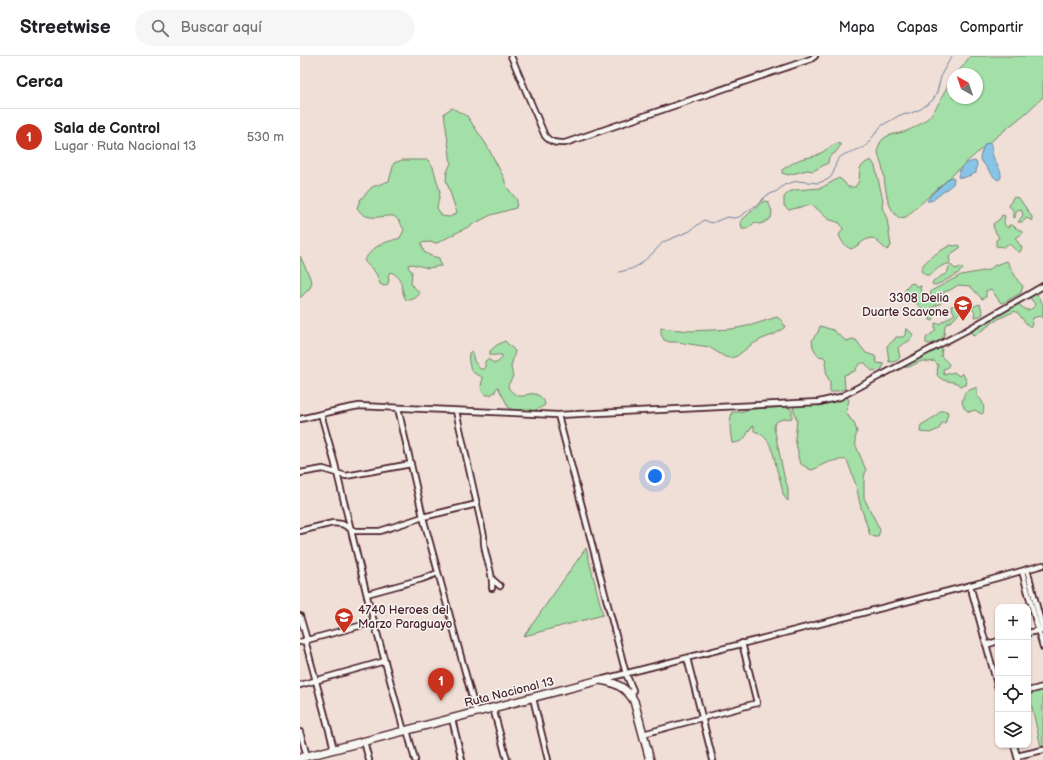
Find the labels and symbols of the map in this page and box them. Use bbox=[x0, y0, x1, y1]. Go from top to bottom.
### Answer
north arrow bbox=[947, 68, 983, 104]
place label: 3308 Delia Duarte Scavone bbox=[862, 291, 949, 320]
school or university icon: 3308 Delia Duarte Scavone bbox=[952, 294, 974, 322]
your location bbox=[645, 466, 665, 486]
place label: 4740 Heroes del Marzo Paraguayo bbox=[358, 603, 453, 632]
school or university icon: 4740 Heroes del Marzo Paraguayo bbox=[333, 606, 355, 634]
pin: 1 bbox=[428, 668, 454, 701]
street label: Ruta Nacional 13 bbox=[463, 674, 556, 711]

